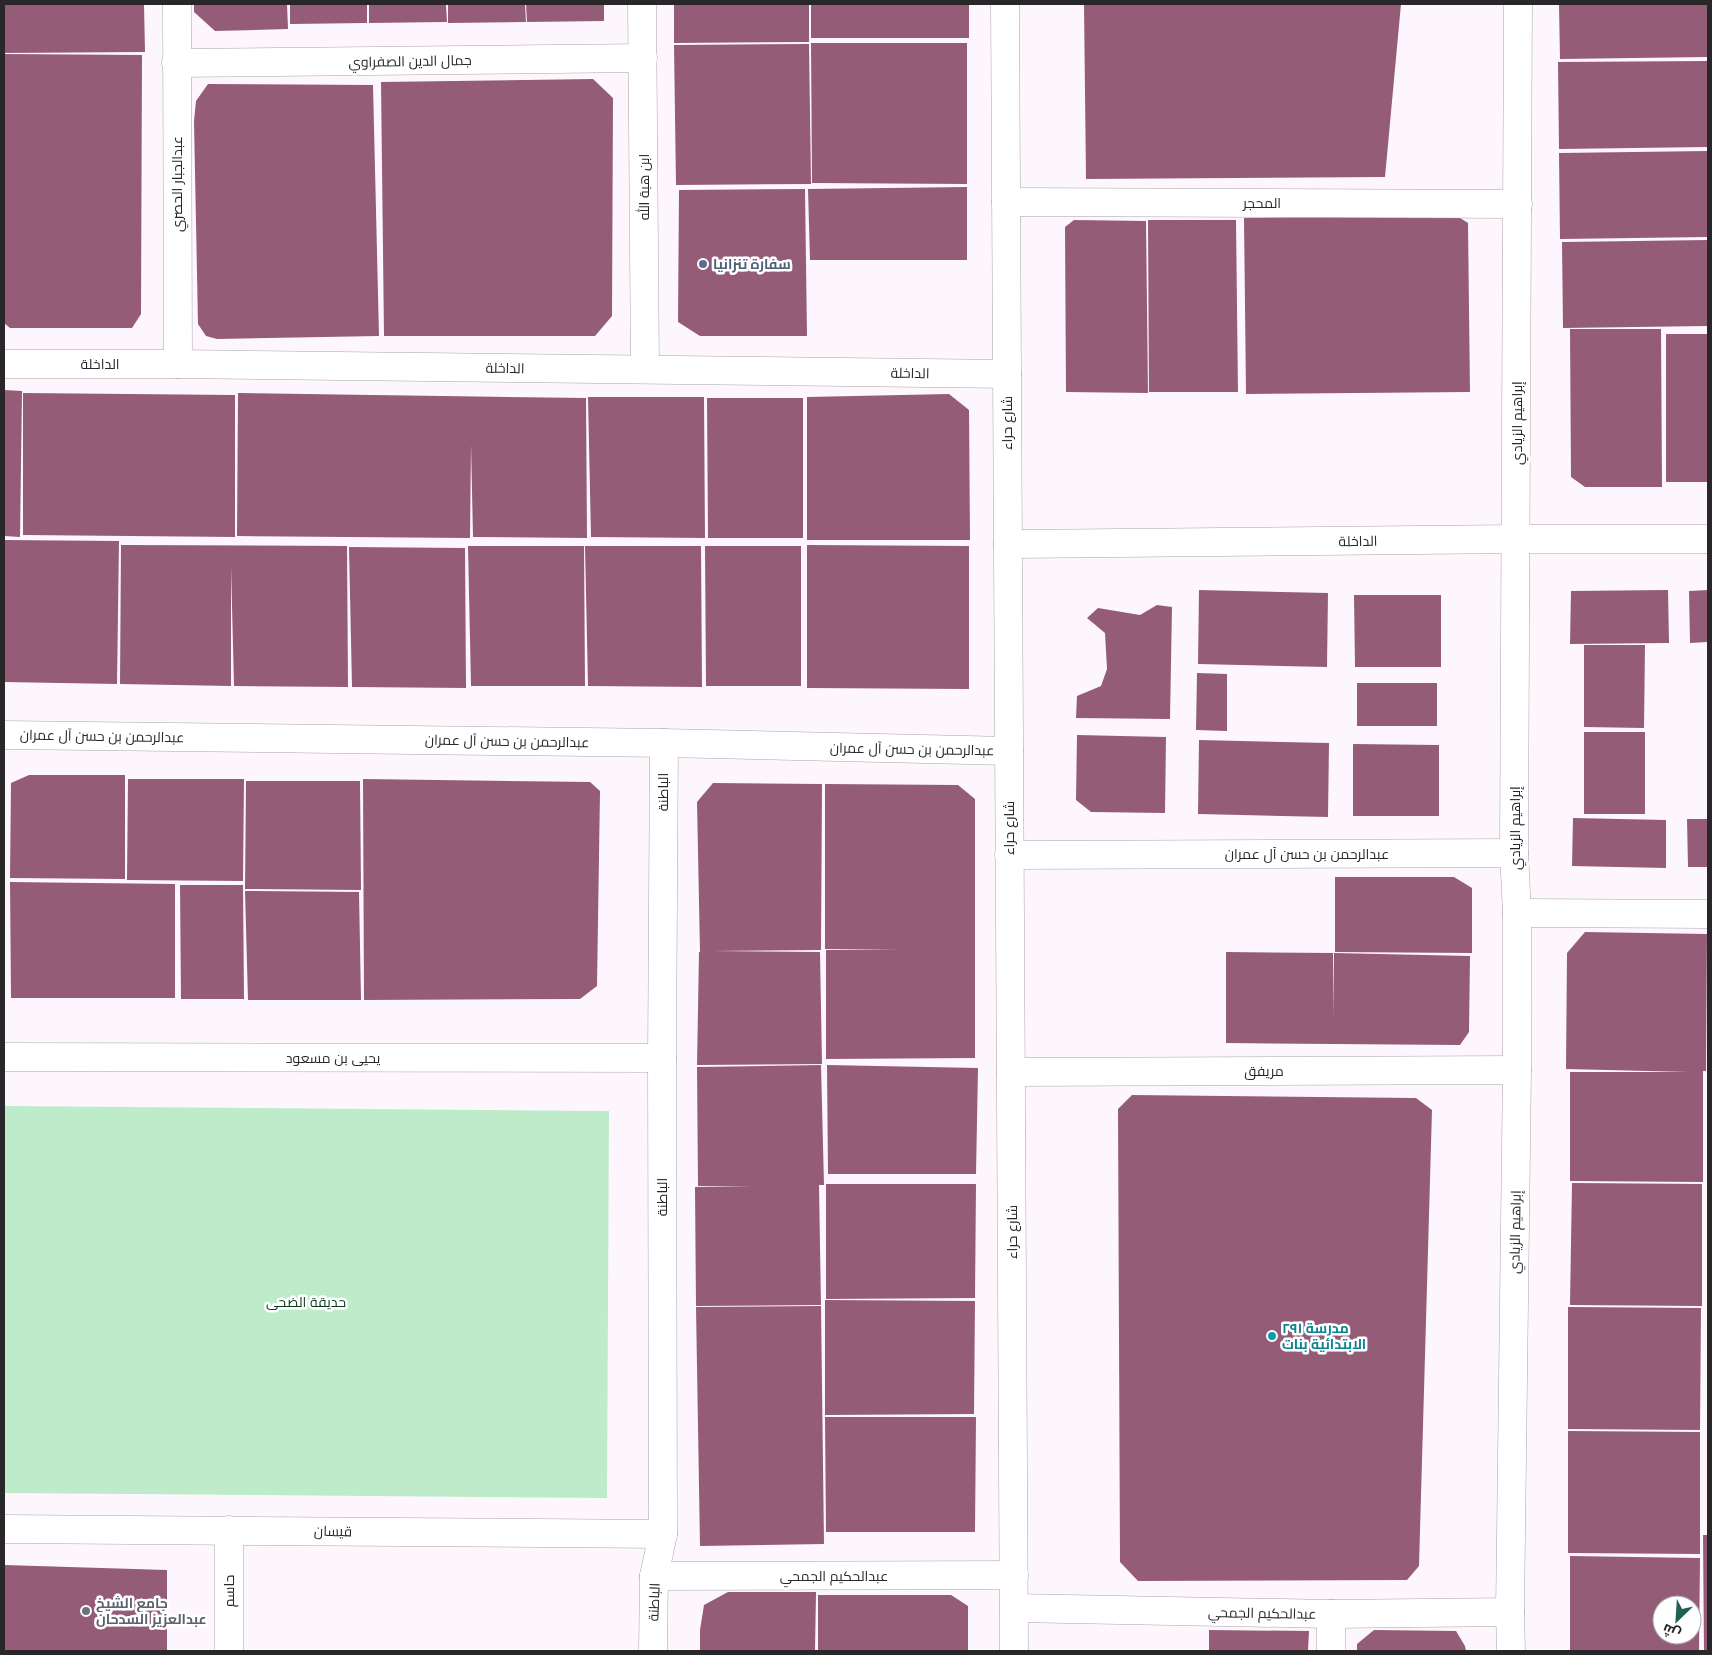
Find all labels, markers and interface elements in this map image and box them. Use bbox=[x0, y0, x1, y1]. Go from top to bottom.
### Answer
street label: جمال الدين الصفراوي bbox=[348, 52, 472, 74]
street label: عبدالجبار الحصري bbox=[169, 136, 189, 232]
street label: ابن هبة الله bbox=[635, 154, 653, 220]
street label: المحجر bbox=[1242, 195, 1281, 212]
place label: سفارة تنزانيا bbox=[713, 256, 791, 273]
marker: سفارة تنزانيا bbox=[697, 258, 709, 270]
street label: الداخلة bbox=[80, 356, 120, 373]
street label: الداخلة bbox=[485, 360, 525, 377]
street label: الداخلة bbox=[890, 365, 930, 382]
street label: إبراهيم الزيادي bbox=[1509, 381, 1529, 465]
street label: شارع حراء bbox=[999, 396, 1016, 450]
street label: الداخلة bbox=[1338, 533, 1378, 550]
street label: عبدالرحمن بن حسن آل عمران bbox=[20, 727, 184, 746]
street label: عبدالرحمن بن حسن آل عمران bbox=[425, 732, 589, 751]
street label: عبدالرحمن بن حسن آل عمران bbox=[830, 740, 994, 759]
street label: الباطنة bbox=[655, 773, 672, 811]
street label: إبراهيم الزيادي bbox=[1507, 786, 1527, 870]
street label: شارع حراء bbox=[1001, 801, 1018, 855]
street label: عبدالرحمن بن حسن آل عمران bbox=[1225, 846, 1389, 863]
street label: يحيى بن مسعود bbox=[286, 1050, 380, 1067]
street label: مريفق bbox=[1244, 1063, 1284, 1080]
street label: الباطنة bbox=[654, 1178, 671, 1216]
street label: إبراهيم الزيادي bbox=[1506, 1190, 1528, 1274]
street label: شارع حراء bbox=[1004, 1205, 1021, 1259]
park label: حديقة الضحى bbox=[266, 1294, 346, 1311]
place label: مدرسة ٢٩١ الابتدائية بنات bbox=[1282, 1320, 1366, 1353]
marker: مدرسة ٢٩١ الابتدائية بنات bbox=[1266, 1330, 1278, 1342]
street label: قيسان bbox=[314, 1523, 352, 1540]
street label: عبدالحكيم الجمحي bbox=[780, 1568, 888, 1588]
street label: حاسم bbox=[221, 1575, 239, 1607]
street label: الباطنة bbox=[645, 1582, 664, 1622]
place label: جامع الشيخ عبدالعزيز السدحان bbox=[96, 1595, 207, 1628]
north arrow bbox=[1652, 1595, 1702, 1645]
street label: عبدالحكيم الجمحي bbox=[1208, 1604, 1316, 1626]
marker: جامع الشيخ عبدالعزيز السدحان bbox=[80, 1605, 92, 1617]
text: ش bbox=[1660, 1620, 1683, 1643]

